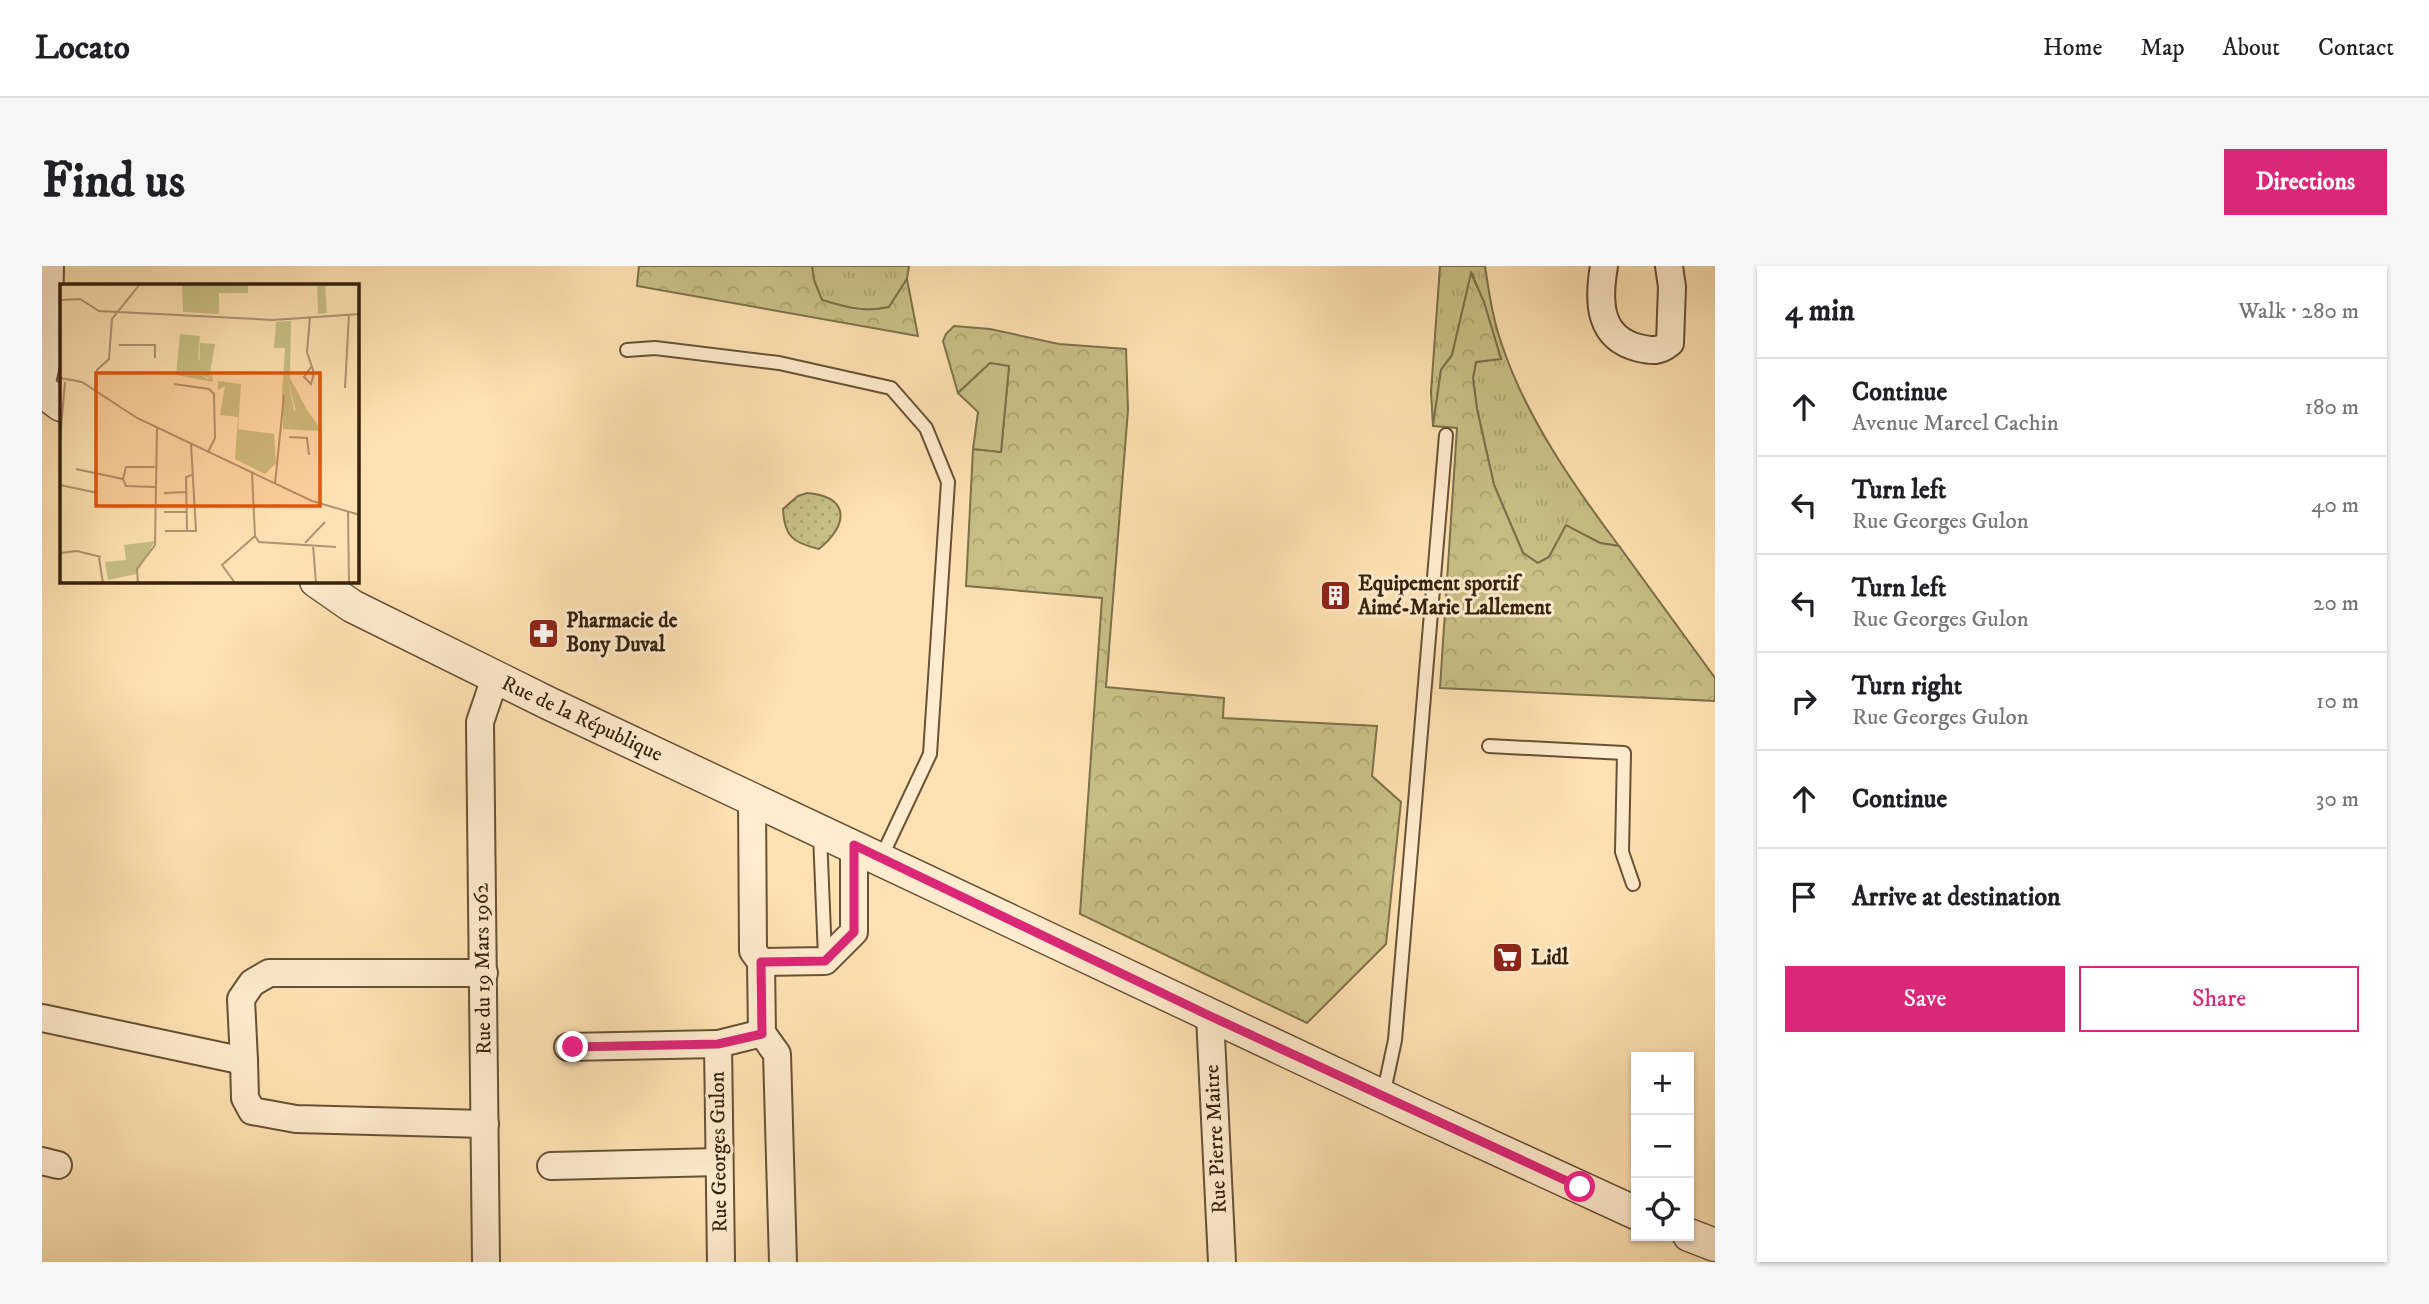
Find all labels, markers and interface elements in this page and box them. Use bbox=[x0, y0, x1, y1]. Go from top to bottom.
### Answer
text: Locato bbox=[35, 28, 130, 69]
text: Home bbox=[2043, 33, 2102, 63]
text: Map bbox=[2140, 33, 2185, 63]
text: About bbox=[2223, 33, 2280, 63]
text: Contact bbox=[2318, 33, 2394, 63]
button: Directions bbox=[2224, 149, 2387, 215]
text: Find us bbox=[42, 151, 185, 213]
inset map bbox=[60, 284, 359, 583]
text: 4 min bbox=[1785, 293, 1855, 330]
text: Walk · 280 m bbox=[2238, 297, 2359, 326]
text: Continue bbox=[1852, 376, 1947, 409]
icon: ahead bbox=[1785, 388, 1823, 426]
text: 180 m bbox=[2304, 393, 2359, 422]
text: Avenue Marcel Cachin bbox=[1852, 409, 2059, 438]
text: Turn left bbox=[1852, 474, 1946, 507]
icon: left bbox=[1785, 486, 1823, 524]
text: 40 m bbox=[2311, 491, 2359, 520]
text: Rue Georges Gulon bbox=[1852, 507, 2029, 536]
place label: Equipement sportif Aimé-Marie Lallement bbox=[1357, 571, 1552, 621]
text: Turn left bbox=[1852, 572, 1946, 605]
building icon: Equipement sportif Aimé-Marie Lallement bbox=[1318, 579, 1352, 613]
icon: left bbox=[1785, 584, 1823, 622]
text: 20 m bbox=[2313, 589, 2359, 618]
text: Rue Georges Gulon bbox=[1852, 605, 2029, 634]
place label: Pharmacie de Bony Duval bbox=[566, 608, 678, 658]
pharmacy icon: Pharmacie de Bony Duval bbox=[526, 616, 560, 650]
street label: Rue de la République bbox=[497, 670, 667, 768]
text: Turn right bbox=[1852, 670, 1962, 703]
icon: right bbox=[1785, 682, 1823, 720]
text: 10 m bbox=[2316, 687, 2359, 716]
text: Rue Georges Gulon bbox=[1852, 703, 2029, 732]
icon: ahead bbox=[1785, 780, 1823, 818]
text: Continue bbox=[1852, 783, 1947, 816]
text: 30 m bbox=[2316, 785, 2359, 814]
icon: arrive bbox=[1785, 878, 1823, 916]
text: Arrive at destination bbox=[1852, 881, 2061, 914]
street label: Rue du 19 Mars 1962 bbox=[468, 882, 497, 1055]
supermarket icon: Lidl bbox=[1491, 941, 1525, 975]
place label: Lidl bbox=[1531, 945, 1569, 971]
button: Save bbox=[1785, 966, 2065, 1032]
button: Share bbox=[2079, 966, 2359, 1032]
route end bbox=[557, 1031, 588, 1062]
map controls bbox=[1631, 1052, 1694, 1241]
button: + bbox=[1631, 1052, 1694, 1115]
street label: Rue Pierre Maitre bbox=[1199, 1064, 1233, 1214]
street label: Rue Georges Gulon bbox=[705, 1071, 733, 1233]
button: − bbox=[1631, 1115, 1694, 1178]
route start bbox=[1564, 1171, 1595, 1202]
button: locate bbox=[1631, 1178, 1694, 1241]

